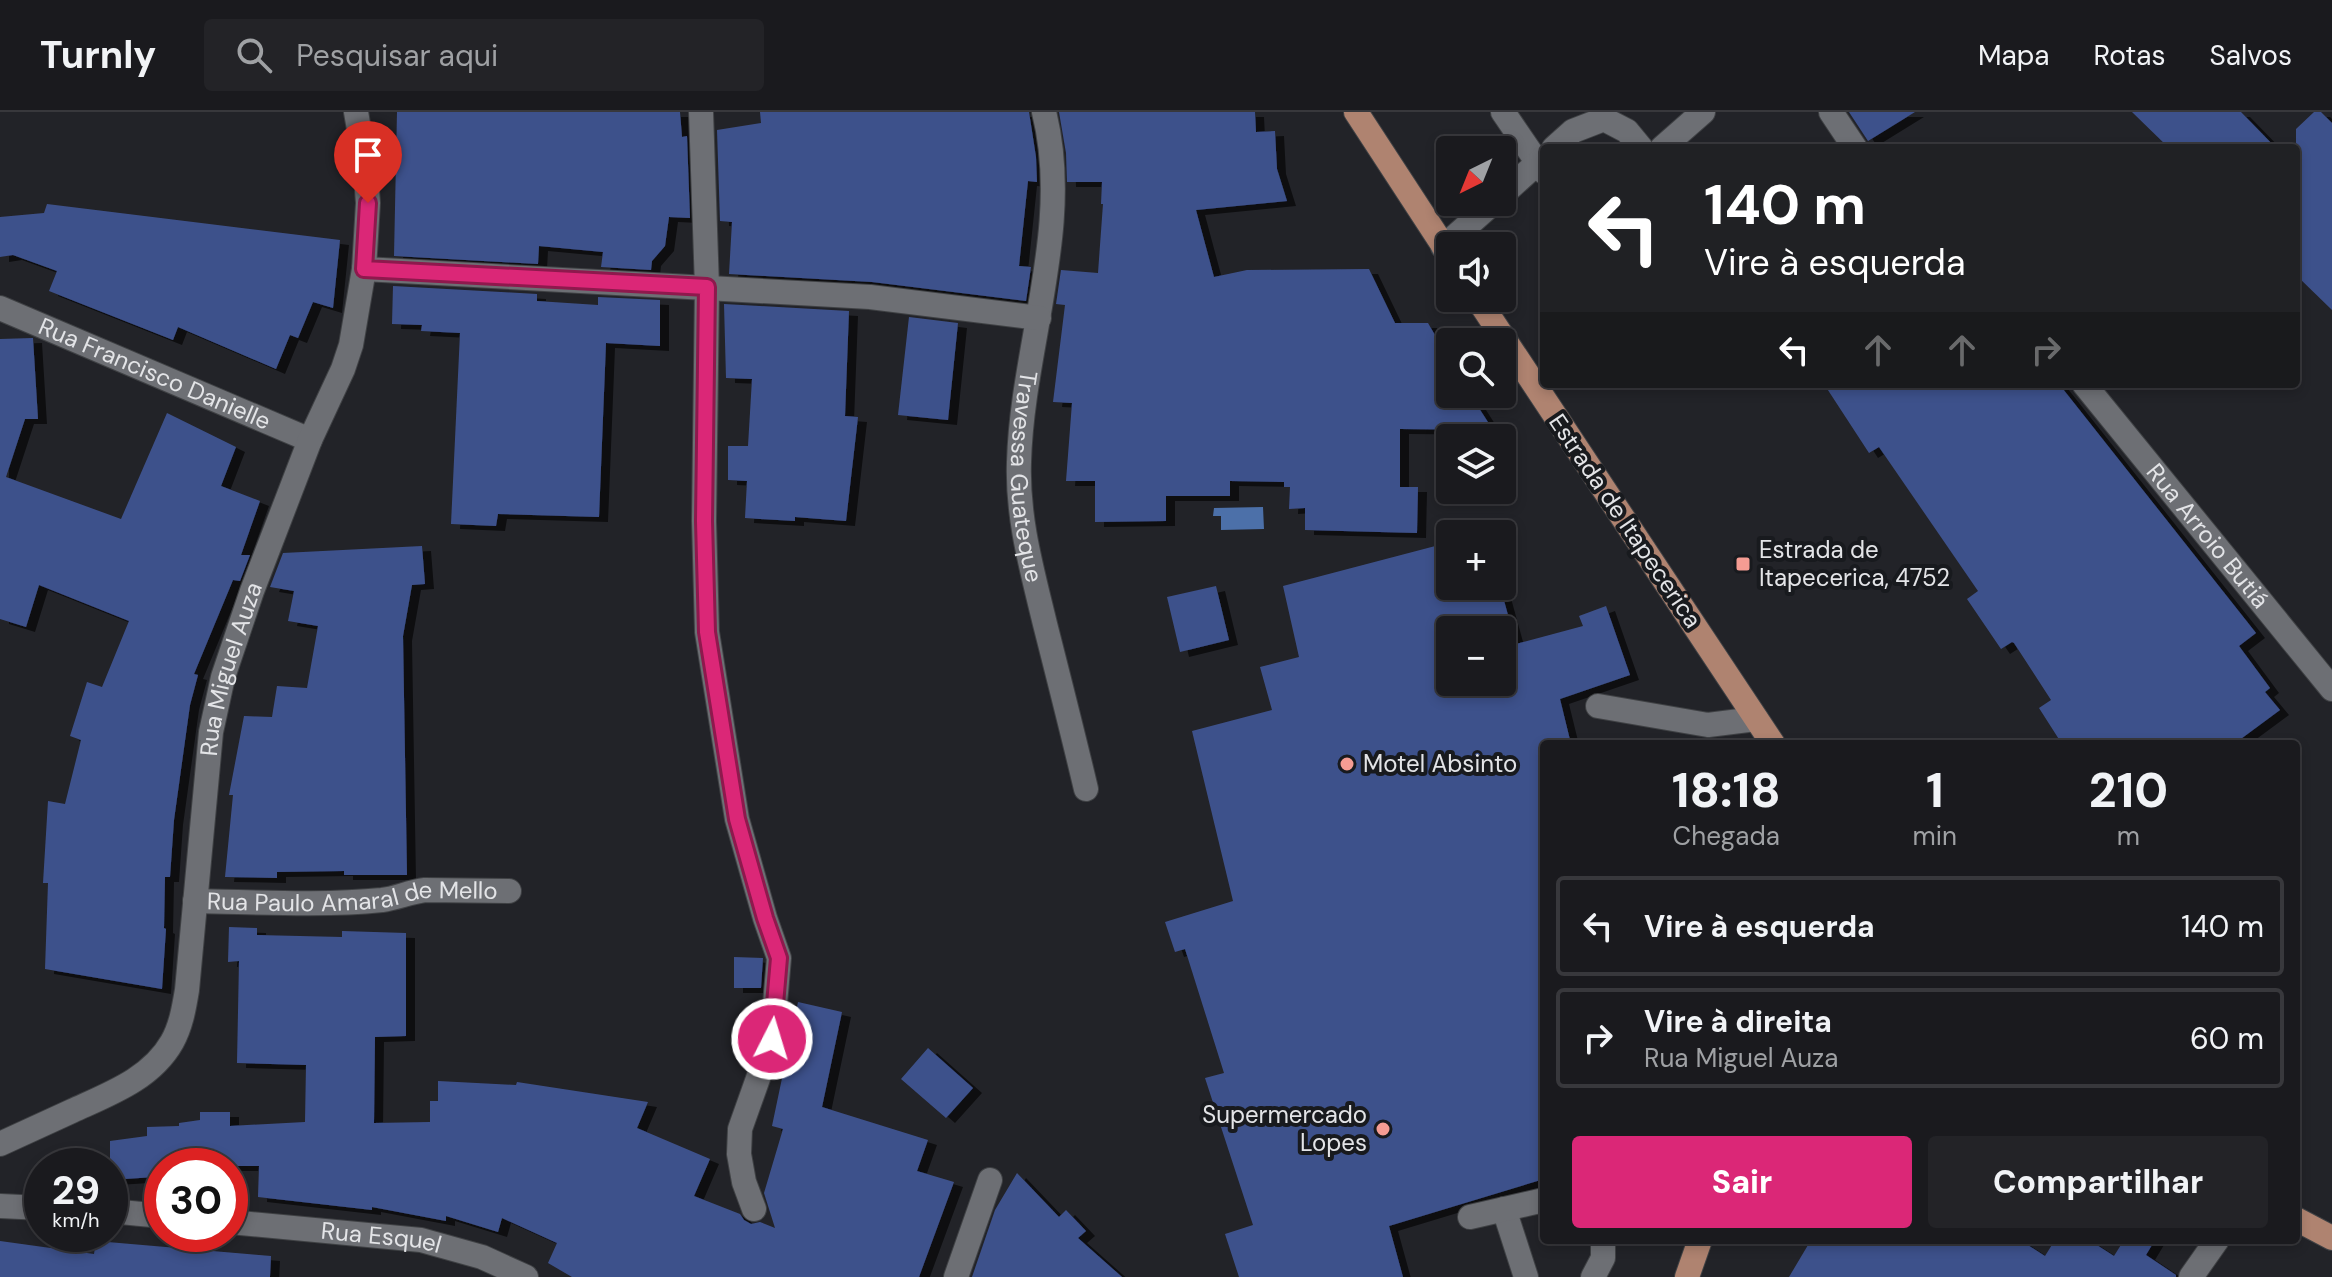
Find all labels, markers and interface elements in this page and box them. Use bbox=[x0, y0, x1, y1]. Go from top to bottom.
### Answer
search box bbox=[204, 19, 764, 91]
text: Turnly bbox=[40, 30, 156, 80]
icon: search bbox=[232, 33, 276, 77]
text: Pesquisar aqui bbox=[296, 36, 498, 75]
text: Mapa bbox=[1978, 37, 2049, 74]
text: Rotas bbox=[2093, 37, 2166, 74]
text: Salvos bbox=[2210, 37, 2292, 74]
pin bbox=[334, 121, 402, 203]
icon: arrive bbox=[346, 133, 390, 177]
north arrow bbox=[1436, 136, 1516, 216]
map controls bbox=[1436, 136, 1516, 696]
text: 140 m bbox=[1704, 168, 1866, 241]
icon: left bbox=[1572, 176, 1676, 280]
button: sound bbox=[1436, 232, 1516, 312]
text: Vire à esquerda bbox=[1704, 239, 1966, 286]
street label: Rua Francisco Danielle bbox=[34, 310, 275, 436]
button: search bbox=[1436, 328, 1516, 408]
icon: left bbox=[1772, 328, 1816, 372]
icon: ahead bbox=[1856, 328, 1900, 372]
icon: ahead bbox=[1940, 328, 1984, 372]
icon: right bbox=[2024, 328, 2068, 372]
street label: Travessa Guateque bbox=[1004, 369, 1050, 585]
street label: Estrada de Itapecerica bbox=[1542, 408, 1709, 634]
button: layers bbox=[1436, 424, 1516, 504]
street label: Rua Arroio Butiá bbox=[2140, 457, 2276, 615]
button: + bbox=[1436, 520, 1516, 600]
place label: Estrada de Itapecerica, 4752 bbox=[1759, 534, 1950, 593]
marker: Estrada de Itapecerica, 4752 bbox=[1734, 555, 1752, 573]
street label: Rua Miguel Auza bbox=[193, 578, 269, 757]
button: − bbox=[1436, 616, 1516, 696]
place label: Motel Absinto bbox=[1363, 748, 1517, 779]
marker: Motel Absinto bbox=[1338, 755, 1356, 773]
text: 18:18 bbox=[1672, 759, 1781, 822]
text: 1 bbox=[1926, 759, 1944, 822]
text: 210 bbox=[2089, 759, 2168, 822]
text: Chegada bbox=[1673, 819, 1780, 853]
text: min bbox=[1913, 819, 1957, 853]
text: m bbox=[2117, 819, 2140, 853]
street label: Rua Paulo Amaral de Mello bbox=[207, 874, 498, 918]
icon: left bbox=[1576, 904, 1620, 948]
text: Vire à esquerda bbox=[1644, 907, 1875, 946]
text: 140 m bbox=[2181, 907, 2264, 946]
position arrow bbox=[730, 997, 814, 1081]
text: Vire à direita bbox=[1644, 1002, 1832, 1041]
icon: right bbox=[1576, 1016, 1620, 1060]
text: 60 m bbox=[2190, 1019, 2264, 1058]
text: Rua Miguel Auza bbox=[1644, 1041, 1838, 1075]
place label: Supermercado Lopes bbox=[1202, 1099, 1367, 1158]
marker: Supermercado Lopes bbox=[1374, 1120, 1392, 1138]
button: Sair bbox=[1572, 1136, 1912, 1228]
button: Compartilhar bbox=[1928, 1136, 2268, 1228]
speed limit sign: 30 bbox=[144, 1148, 248, 1252]
text: 29 bbox=[52, 1164, 100, 1216]
text: km/h bbox=[52, 1207, 100, 1233]
street label: Rua Esquel bbox=[320, 1215, 445, 1260]

